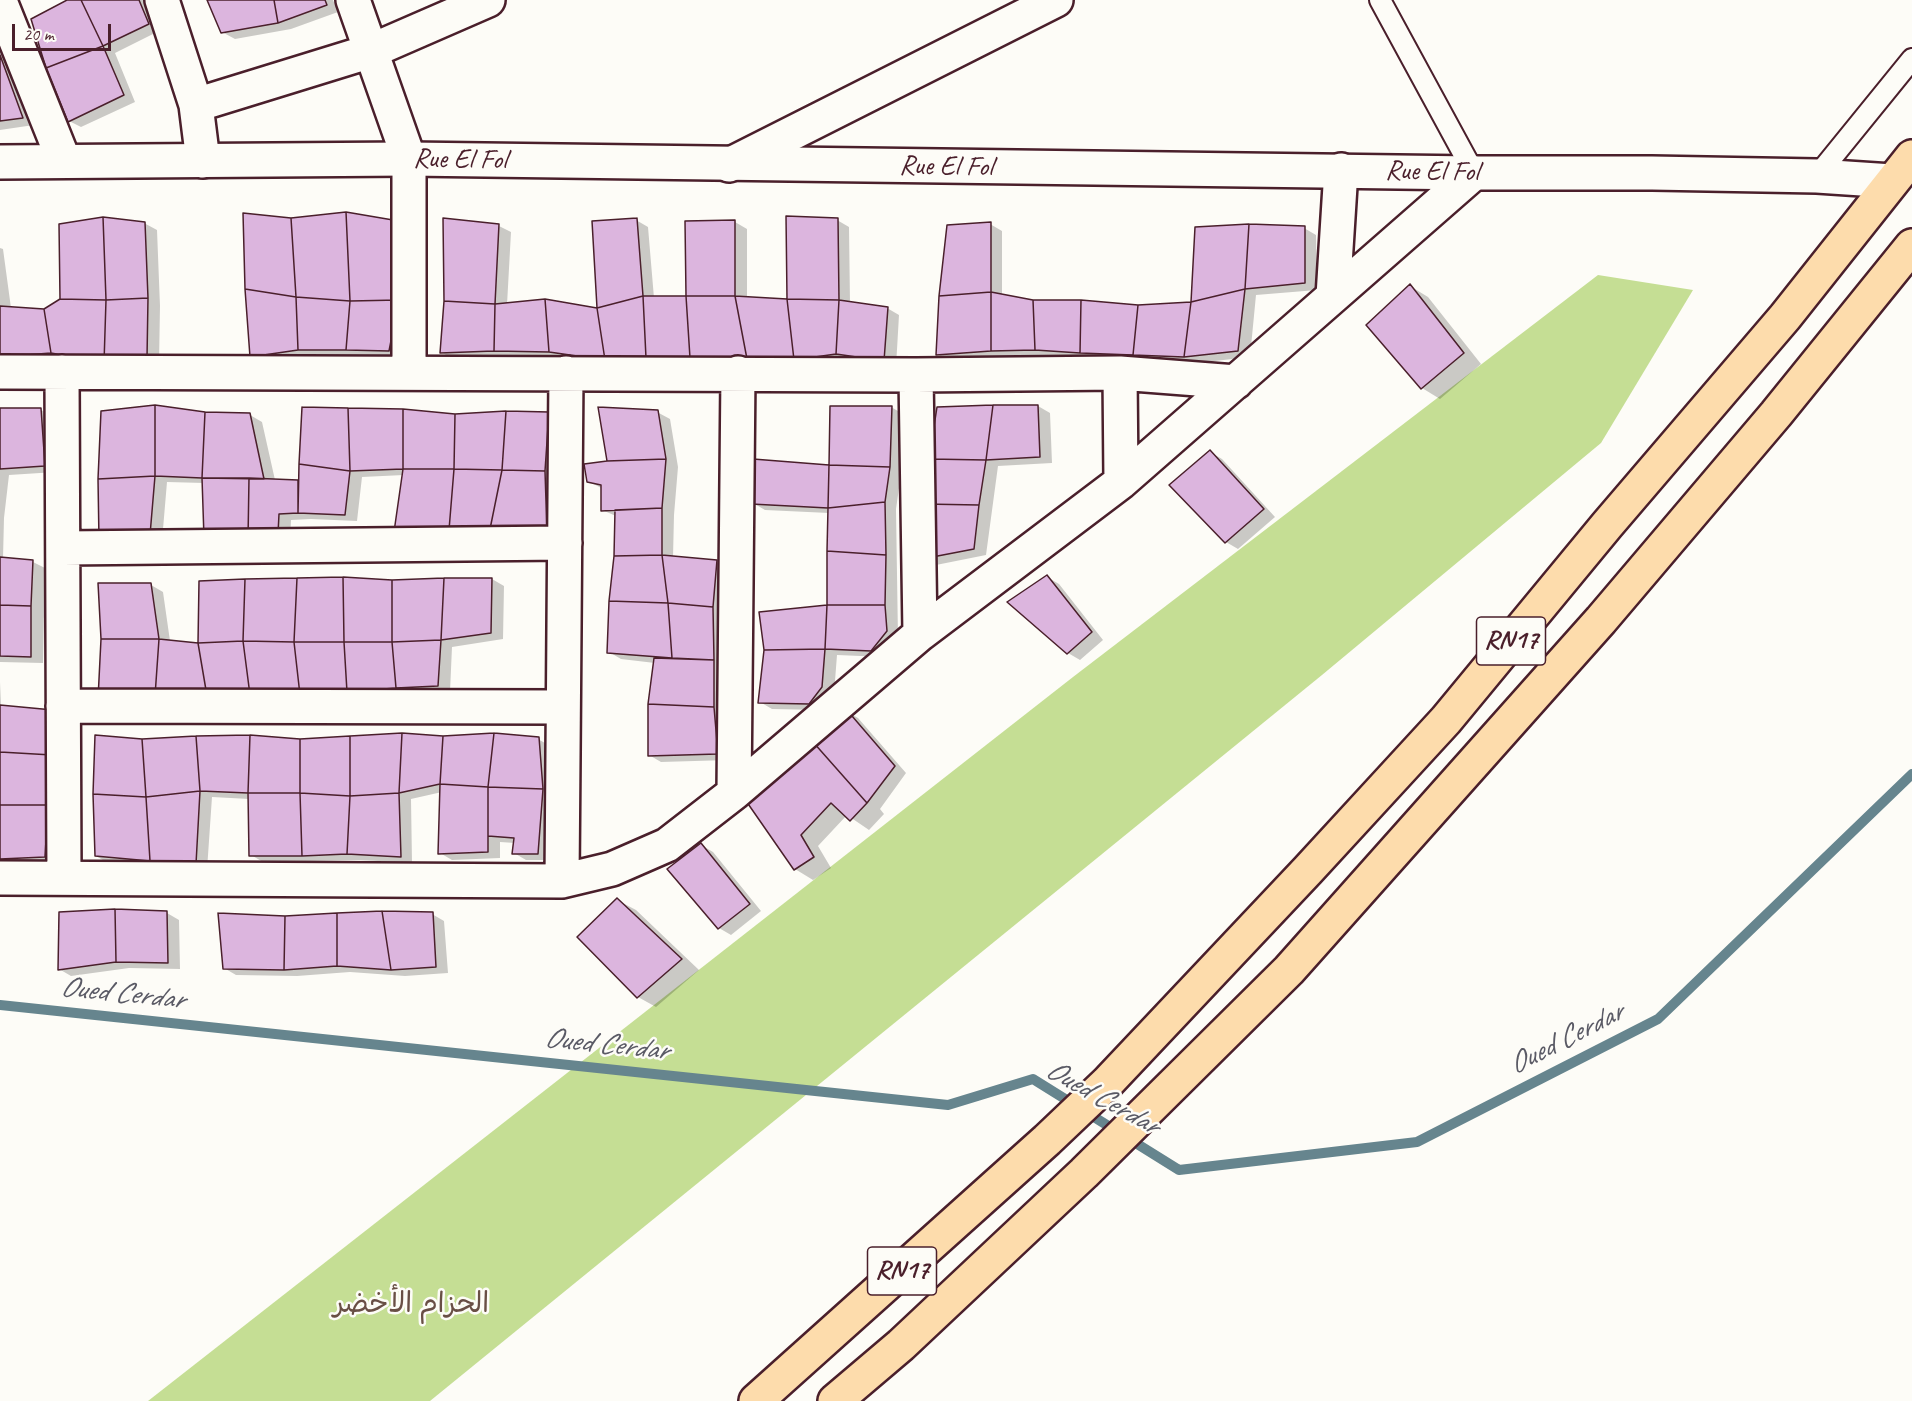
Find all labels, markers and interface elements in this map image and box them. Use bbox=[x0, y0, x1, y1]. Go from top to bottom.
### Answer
scale bar bbox=[15, 12, 114, 50]
text: 20 m bbox=[23, 23, 54, 45]
street label: Rue El Fol bbox=[413, 142, 507, 178]
street label: Rue El Fol bbox=[899, 149, 993, 185]
street label: Rue El Fol bbox=[1385, 154, 1479, 190]
road number: RN17 bbox=[1476, 617, 1546, 665]
water label: Oued Cerdar bbox=[58, 970, 186, 1018]
water label: Oued Cerdar bbox=[1503, 995, 1629, 1083]
water label: Oued Cerdar bbox=[542, 1021, 670, 1069]
water label: Oued Cerdar bbox=[1039, 1052, 1165, 1144]
road number: RN17 bbox=[868, 1247, 936, 1295]
park label: الحزام الأخضر bbox=[333, 1288, 489, 1322]

